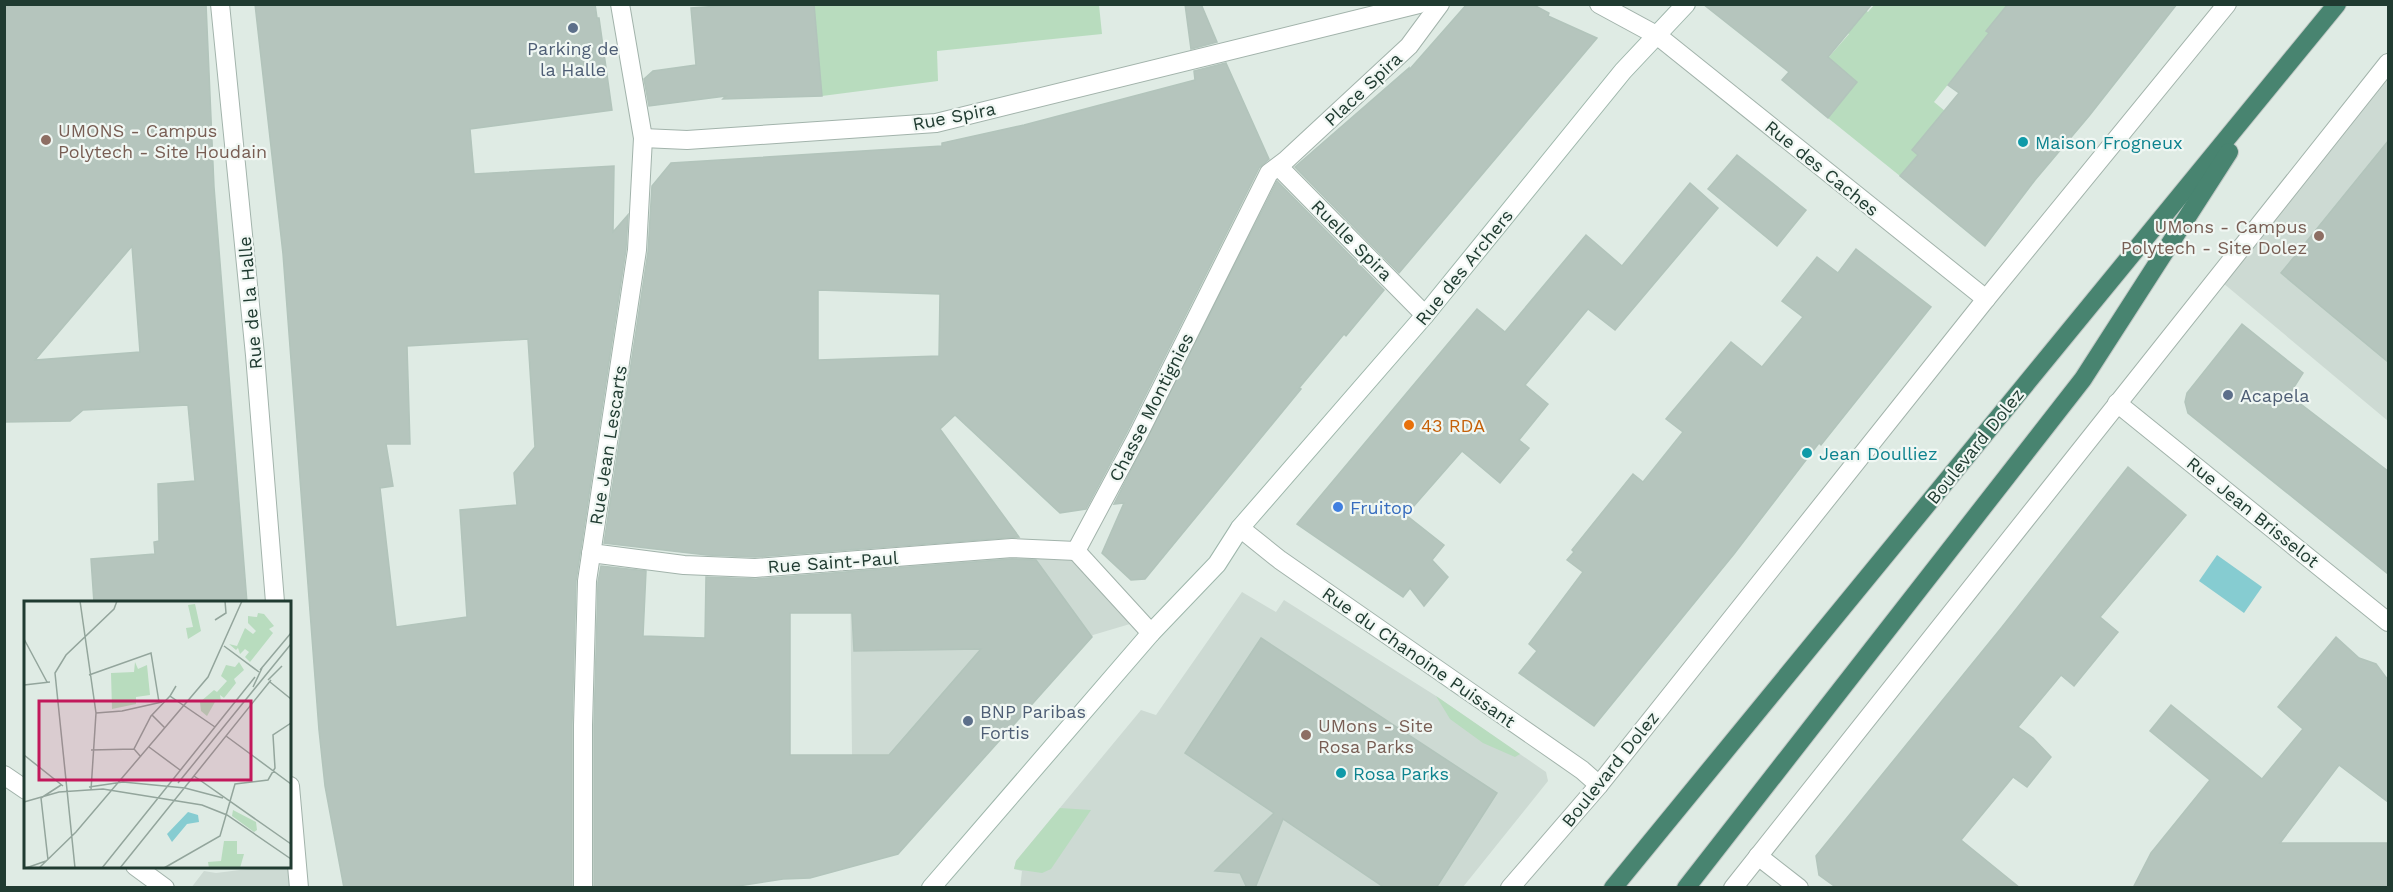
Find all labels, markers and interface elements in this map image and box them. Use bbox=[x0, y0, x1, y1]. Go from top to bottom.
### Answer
marker: Parking de la Halle bbox=[566, 21, 580, 35]
place label: Parking de la Halle bbox=[527, 38, 619, 80]
street label: Place Spira bbox=[1320, 48, 1406, 130]
street label: Rue Spira bbox=[911, 98, 997, 134]
street label: Rue des Caches bbox=[1761, 116, 1883, 220]
place label: UMONS - Campus Polytech - Site Houdain bbox=[58, 120, 267, 162]
place label: Maison Frogneux bbox=[2035, 132, 2183, 153]
marker: UMONS - Campus Polytech - Site Houdain bbox=[39, 133, 53, 147]
marker: Maison Frogneux bbox=[2016, 135, 2030, 149]
street label: Ruelle Spira bbox=[1307, 195, 1397, 285]
street label: Rue des Archers bbox=[1411, 205, 1517, 329]
place label: UMons - Campus Polytech - Site Dolez bbox=[2121, 216, 2307, 258]
marker: UMons - Campus Polytech - Site Dolez bbox=[2312, 229, 2326, 243]
street label: Rue de la Halle bbox=[234, 236, 266, 370]
street label: Chasse Montignies bbox=[1104, 329, 1198, 485]
street label: Rue Jean Lescarts bbox=[585, 364, 631, 526]
street label: Boulevard Dolez bbox=[1922, 384, 2028, 508]
place label: Acapela bbox=[2240, 385, 2309, 406]
marker: Acapela bbox=[2221, 388, 2235, 402]
place label: 43 RDA bbox=[1421, 415, 1485, 436]
marker: 43 RDA bbox=[1402, 418, 1416, 432]
place label: Jean Doulliez bbox=[1819, 443, 1938, 464]
marker: Jean Doulliez bbox=[1800, 446, 1814, 460]
street label: Rue Jean Brisselot bbox=[2183, 452, 2324, 572]
place label: Fruitop bbox=[1350, 497, 1413, 518]
marker: Fruitop bbox=[1331, 500, 1345, 514]
street label: Rue Saint-Paul bbox=[767, 547, 900, 577]
street label: Rue du Chanoine Puissant bbox=[1319, 582, 1520, 732]
inset map bbox=[24, 601, 291, 868]
place label: BNP Paribas Fortis bbox=[980, 701, 1086, 743]
street label: Boulevard Dolez bbox=[1557, 707, 1663, 831]
marker: BNP Paribas Fortis bbox=[961, 714, 975, 728]
place label: UMons - Site Rosa Parks bbox=[1318, 715, 1433, 757]
marker: UMons - Site Rosa Parks bbox=[1299, 728, 1313, 742]
place label: Rosa Parks bbox=[1353, 763, 1449, 784]
marker: Rosa Parks bbox=[1334, 766, 1348, 780]

